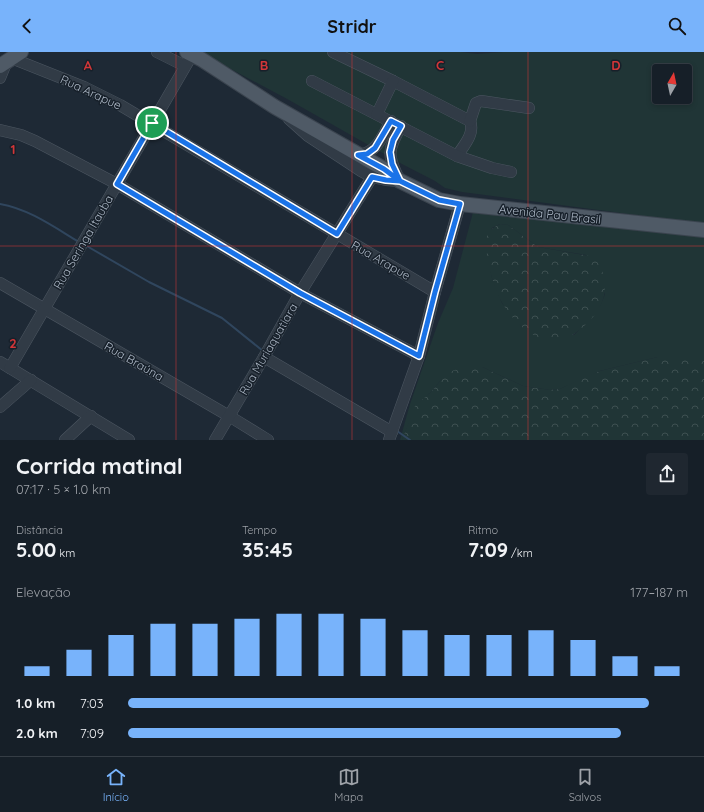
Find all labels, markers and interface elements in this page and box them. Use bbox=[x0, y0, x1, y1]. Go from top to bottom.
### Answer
icon: back bbox=[16, 15, 38, 37]
text: Stridr bbox=[327, 15, 377, 38]
icon: search bbox=[666, 15, 688, 37]
text: A bbox=[84, 57, 93, 73]
text: B bbox=[260, 57, 268, 73]
text: C bbox=[436, 57, 444, 73]
text: D bbox=[611, 57, 621, 73]
north arrow bbox=[652, 64, 692, 104]
map controls bbox=[652, 64, 692, 104]
street label: Rua Arapue bbox=[58, 71, 124, 113]
pin bbox=[135, 106, 169, 140]
icon: arrive bbox=[141, 112, 163, 134]
text: 1 bbox=[10, 141, 16, 157]
street label: Rua Seringa Itauba bbox=[50, 192, 116, 292]
street label: Avenida Pau Brasil bbox=[498, 201, 602, 227]
street label: Rua Arapue bbox=[349, 237, 413, 283]
street label: Rua Muriaquatiara bbox=[236, 300, 300, 398]
text: 2 bbox=[9, 335, 17, 351]
street label: Rua Braúna bbox=[102, 338, 166, 384]
text: Corrida matinal bbox=[16, 452, 183, 480]
button: share bbox=[646, 453, 688, 495]
text: 07:17 · 5 × 1.0 km bbox=[16, 481, 111, 497]
text: Distância bbox=[16, 523, 63, 537]
text: Tempo bbox=[242, 523, 277, 537]
text: Ritmo bbox=[468, 523, 498, 537]
text: 5.00 bbox=[16, 537, 56, 562]
text: 35:45 bbox=[242, 537, 293, 562]
text: 7:09 bbox=[468, 537, 508, 562]
text: km bbox=[56, 546, 75, 560]
text: /km bbox=[508, 546, 533, 560]
text: Elevação bbox=[16, 584, 71, 600]
text: 177–187 m bbox=[630, 584, 688, 600]
text: 1.0 km bbox=[16, 695, 55, 711]
text: 7:03 bbox=[80, 695, 104, 711]
text: 2.0 km bbox=[16, 725, 58, 741]
text: 7:09 bbox=[80, 725, 104, 741]
tab: Início bbox=[103, 766, 129, 804]
tab: Mapa bbox=[334, 766, 363, 804]
tab: Salvos bbox=[569, 766, 601, 804]

